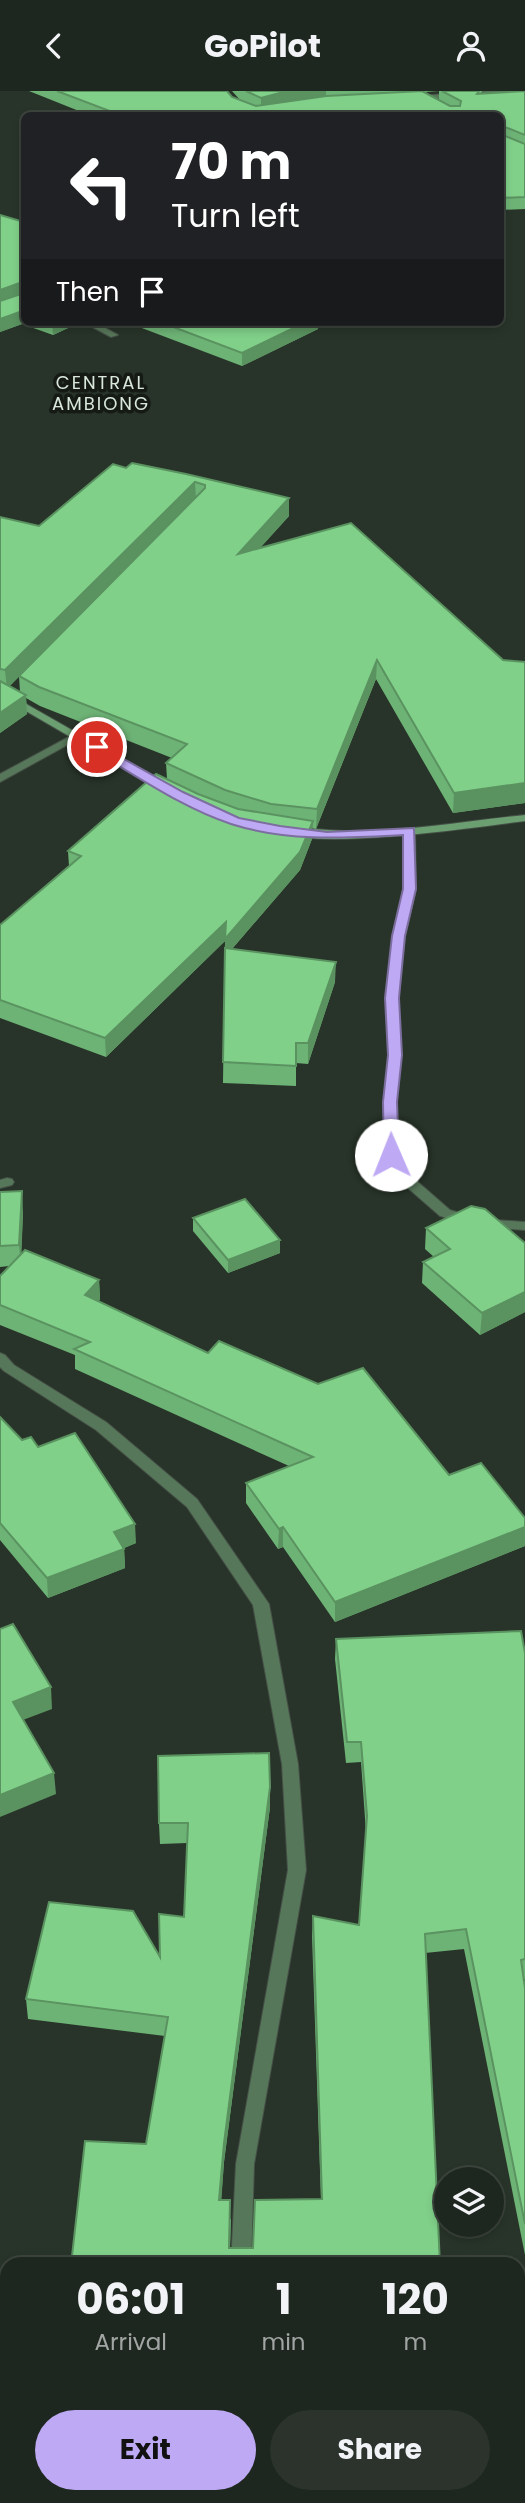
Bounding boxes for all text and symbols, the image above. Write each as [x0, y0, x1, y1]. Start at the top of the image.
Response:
text: GoPilot [204, 23, 321, 68]
icon: back [35, 27, 73, 65]
icon: person [452, 27, 490, 65]
text: 70 m [171, 128, 291, 196]
icon: left [56, 140, 147, 231]
text: Turn left [171, 193, 300, 238]
icon: arrive [133, 273, 171, 311]
text: Then [56, 274, 119, 310]
district label: CENTRAL AMBIONG [52, 370, 150, 416]
pin [67, 717, 127, 777]
icon: arrive [78, 728, 116, 766]
position arrow [354, 1118, 428, 1192]
map controls [434, 2167, 504, 2237]
button: layers [434, 2167, 504, 2237]
text: 06:01 [76, 2270, 185, 2329]
text: 1 [276, 2270, 291, 2329]
text: 120 [382, 2270, 449, 2329]
text: Arrival [95, 2326, 167, 2358]
text: min [262, 2326, 306, 2358]
text: m [403, 2326, 427, 2358]
button: Exit [35, 2410, 256, 2490]
button: Share [270, 2410, 490, 2490]

